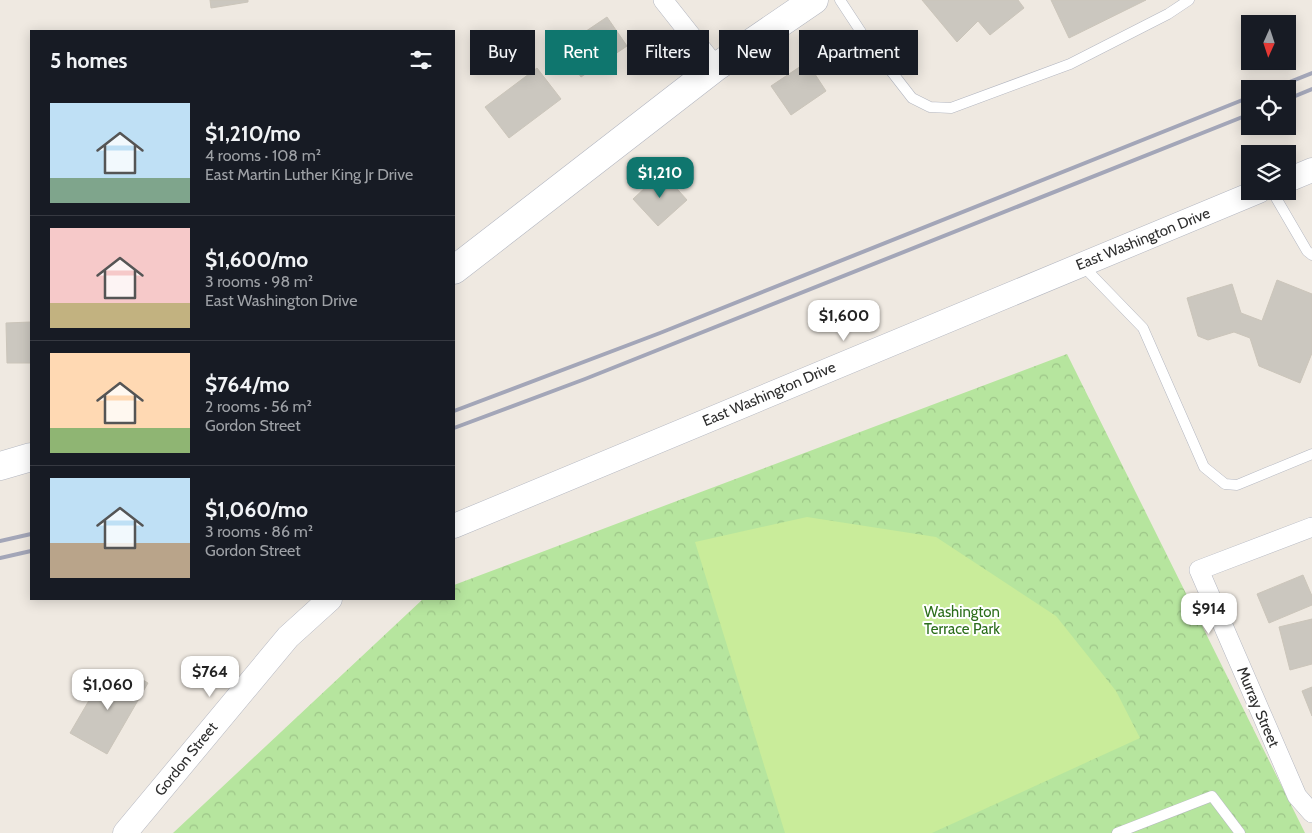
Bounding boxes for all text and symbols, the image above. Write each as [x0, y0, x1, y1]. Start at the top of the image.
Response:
north arrow [1241, 15, 1296, 70]
map controls [1241, 15, 1296, 200]
chip: Buy [470, 30, 535, 75]
chip: Rent [545, 30, 617, 75]
chip: Filters [627, 30, 709, 75]
chip: New [719, 30, 789, 75]
chip: Apartment [799, 30, 918, 75]
icon: filters [407, 46, 435, 74]
text: 5 homes [50, 48, 128, 73]
button: locate [1241, 80, 1296, 135]
text: $1,210/mo [205, 121, 300, 146]
icon: home [90, 123, 150, 183]
button: layers [1241, 145, 1296, 200]
text: 4 rooms · 108 m² [205, 146, 321, 165]
pin: $1,210 [619, 156, 701, 199]
text: $1,210 [638, 163, 682, 182]
text: East Martin Luther King Jr Drive [205, 165, 413, 184]
street label: East Washington Drive [1073, 204, 1213, 274]
text: $1,600/mo [205, 247, 308, 272]
icon: home [90, 248, 150, 308]
text: 3 rooms · 98 m² [205, 272, 313, 291]
text: East Washington Drive [205, 291, 358, 310]
pin: $1,600 [803, 300, 885, 342]
text: $1,600 [819, 306, 869, 325]
street label: East Washington Drive [700, 358, 839, 430]
text: $764/mo [205, 372, 289, 397]
icon: home [90, 373, 150, 433]
text: 2 rooms · 56 m² [205, 397, 312, 416]
text: Gordon Street [205, 416, 301, 435]
text: $1,060/mo [205, 497, 308, 522]
icon: home [90, 498, 150, 558]
text: 3 rooms · 86 m² [205, 522, 313, 541]
text: Gordon Street [205, 541, 301, 560]
pin: $914 [1179, 592, 1239, 635]
text: $914 [1192, 599, 1226, 618]
park label: Washington Terrace Park [924, 603, 1000, 638]
pin: $764 [180, 656, 240, 698]
text: $764 [192, 662, 228, 681]
street label: Murray Street [1233, 664, 1283, 750]
pin: $1,060 [67, 668, 149, 711]
text: $1,060 [83, 675, 133, 694]
street label: Gordon Street [151, 718, 221, 800]

